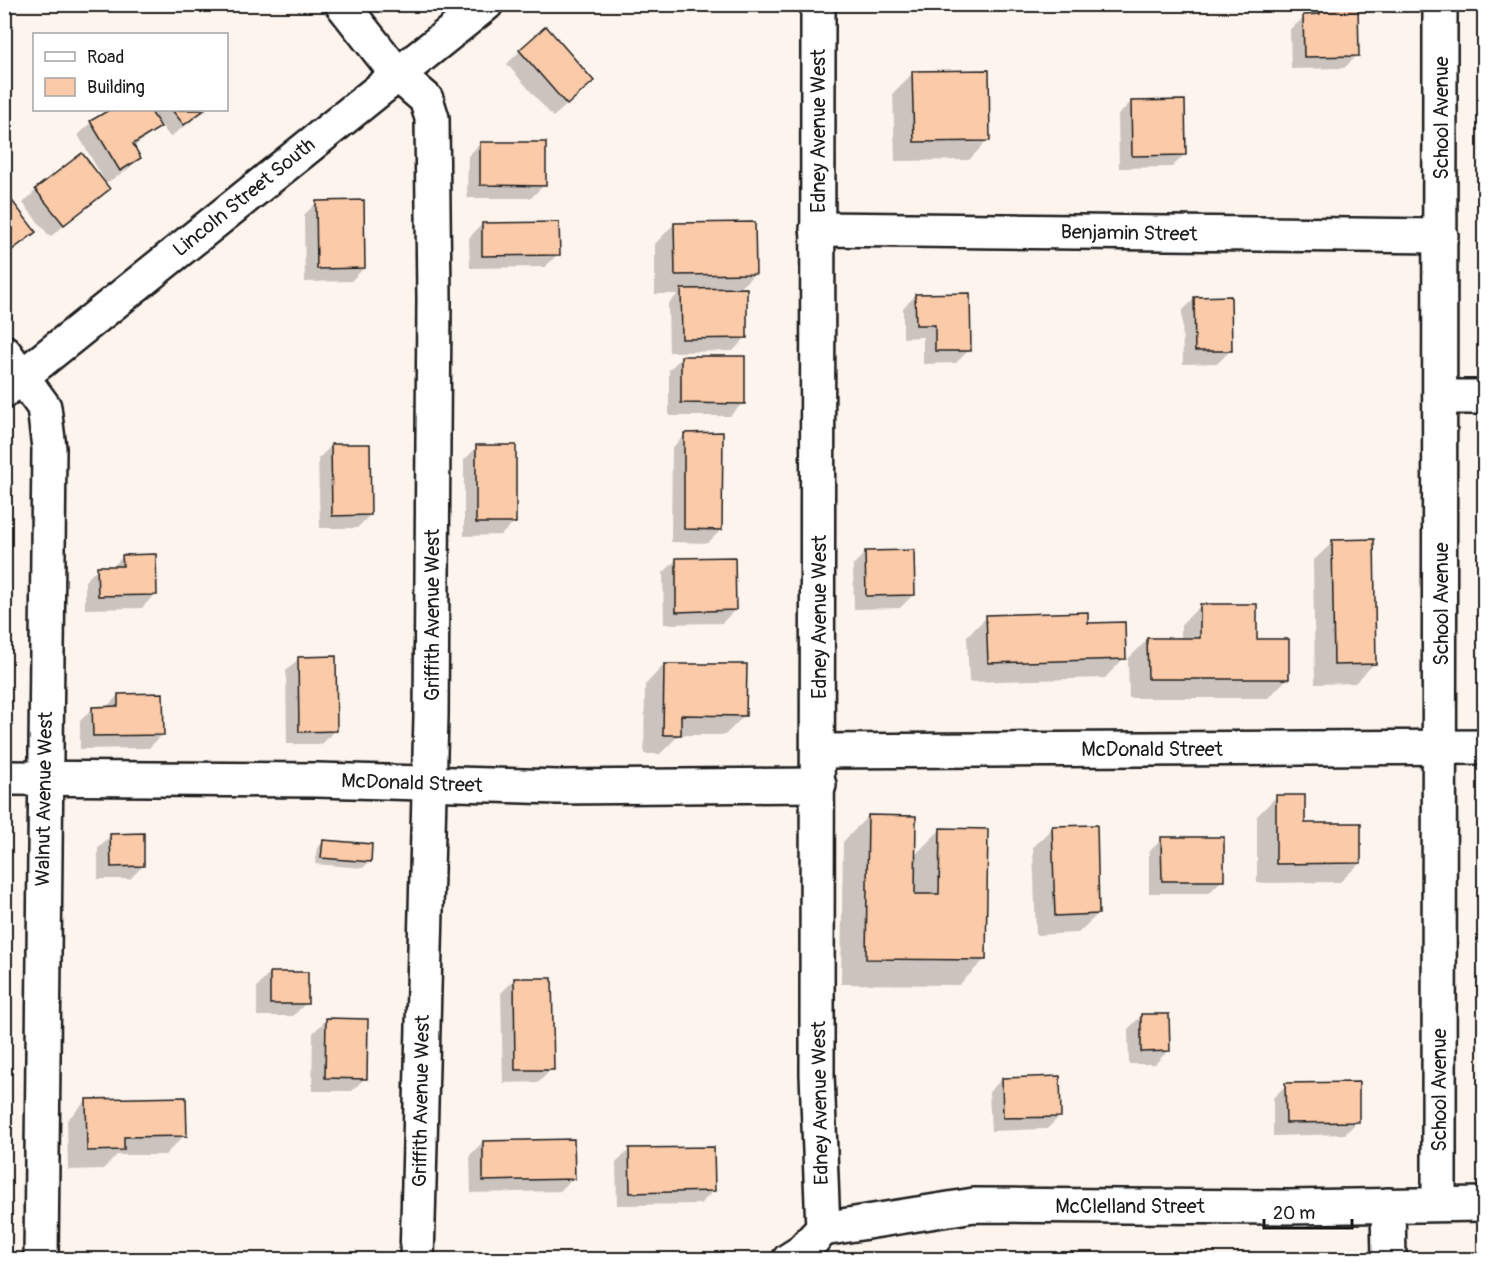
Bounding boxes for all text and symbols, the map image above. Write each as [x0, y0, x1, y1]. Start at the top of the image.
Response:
legend [33, 33, 228, 111]
text: Road [87, 46, 124, 69]
street label: Edney Avenue West [806, 48, 831, 213]
street label: School Avenue [1429, 56, 1454, 180]
text: Building [87, 76, 145, 99]
street label: Lincoln Street South [168, 132, 320, 262]
street label: Benjamin Street [1060, 219, 1199, 247]
street label: Griffith Avenue West [420, 528, 445, 701]
street label: Edney Avenue West [807, 534, 832, 699]
street label: School Avenue [1429, 542, 1454, 666]
street label: Walnut Avenue West [30, 711, 58, 887]
street label: McDonald Street [1081, 737, 1224, 762]
street label: McDonald Street [341, 768, 484, 798]
street label: Griffith Avenue West [407, 1014, 435, 1187]
street label: Edney Avenue West [806, 1020, 834, 1185]
street label: School Avenue [1427, 1028, 1452, 1152]
scale bar [1264, 1192, 1352, 1230]
street label: McClelland Street [1055, 1194, 1206, 1219]
text: 20 m [1273, 1202, 1315, 1225]

